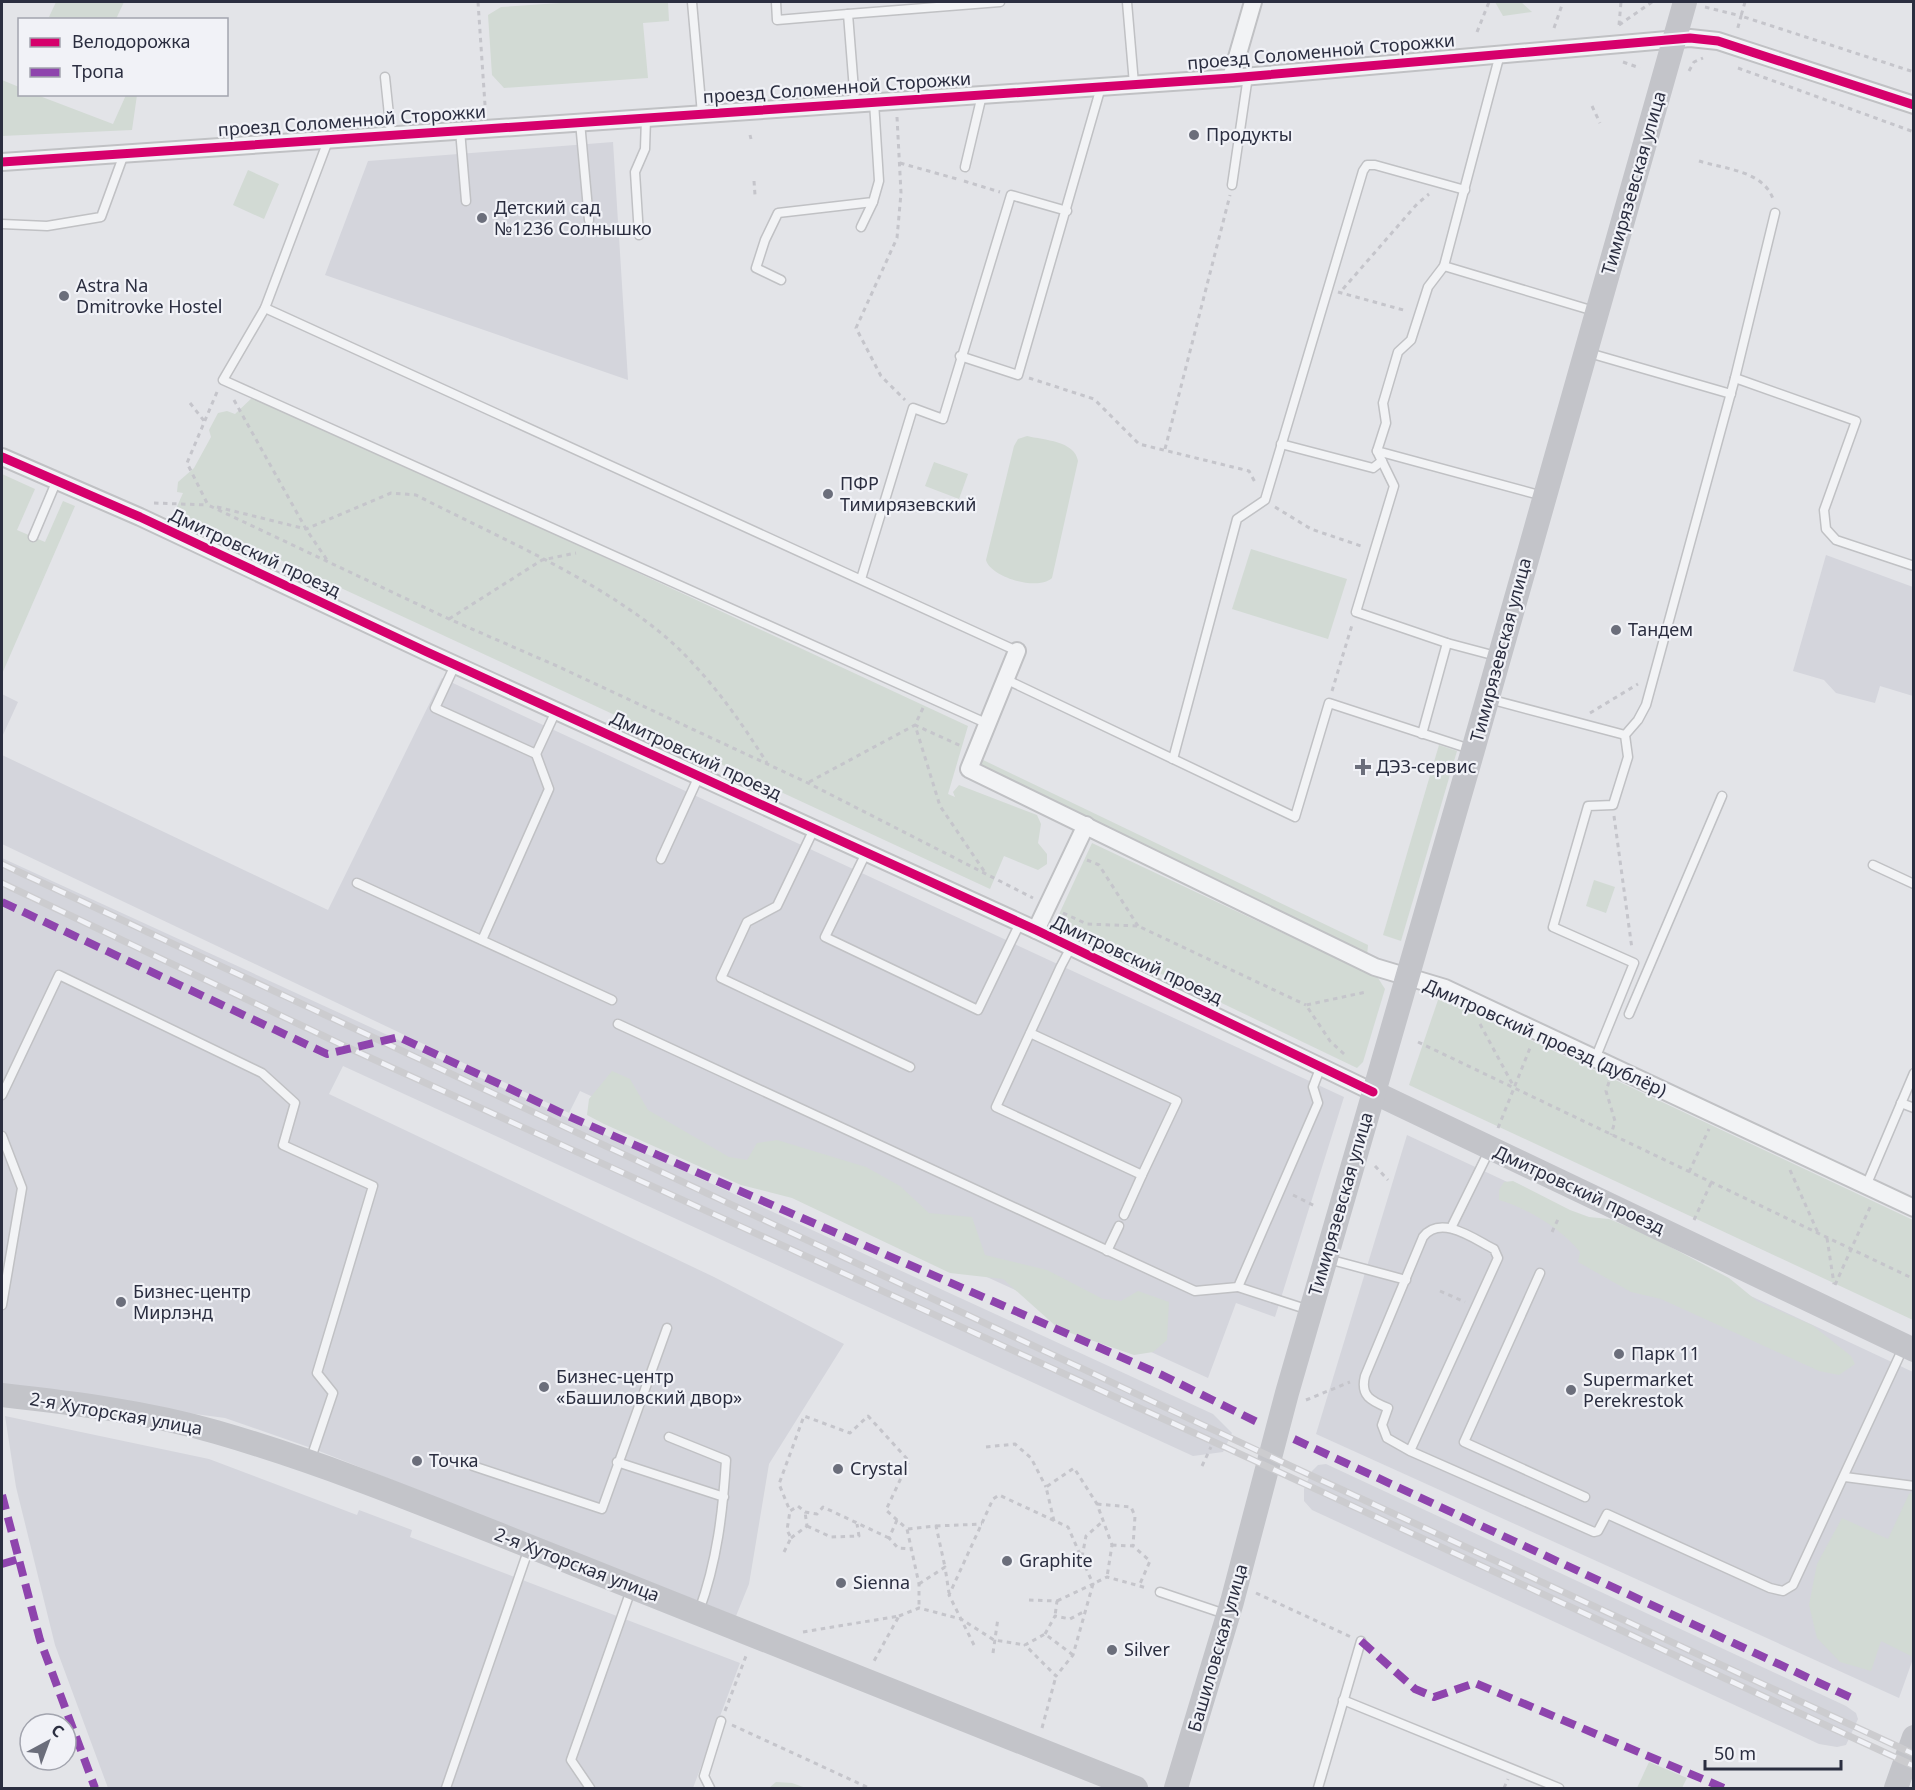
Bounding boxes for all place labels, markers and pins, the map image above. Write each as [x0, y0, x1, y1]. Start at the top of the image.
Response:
place label: Продукты [1206, 122, 1292, 146]
marker: Продукты [1187, 128, 1201, 142]
place label: Детский сад №1236 Солнышко [494, 195, 652, 240]
marker: Детский сад №1236 Солнышко [475, 211, 489, 225]
place label: Astra Na Dmitrovke Hostel [76, 273, 222, 318]
marker: Astra Na Dmitrovke Hostel [57, 289, 71, 303]
place label: ПФР Тимирязевский [840, 471, 976, 516]
marker: ПФР Тимирязевский [821, 487, 835, 501]
place label: Тандем [1628, 617, 1693, 641]
marker: Тандем [1609, 623, 1623, 637]
place label: ДЭЗ-сервис [1376, 754, 1477, 778]
marker: ДЭЗ-сервис [1354, 758, 1372, 776]
place label: Бизнес-центр Мирлэнд [133, 1279, 251, 1324]
marker: Бизнес-центр Мирлэнд [114, 1295, 128, 1309]
place label: Парк 11 [1631, 1341, 1700, 1365]
marker: Парк 11 [1612, 1347, 1626, 1361]
place label: Бизнес-центр «Башиловский двор» [556, 1364, 742, 1409]
place label: Supermarket Perekrestok [1583, 1367, 1694, 1412]
marker: Бизнес-центр «Башиловский двор» [537, 1380, 551, 1394]
marker: Supermarket Perekrestok [1564, 1383, 1578, 1397]
place label: Точка [429, 1448, 479, 1472]
marker: Точка [410, 1454, 424, 1468]
place label: Crystal [850, 1456, 908, 1480]
marker: Crystal [831, 1462, 845, 1476]
place label: Graphite [1019, 1548, 1093, 1572]
marker: Graphite [1000, 1554, 1014, 1568]
place label: Sienna [853, 1570, 910, 1594]
marker: Sienna [834, 1576, 848, 1590]
place label: Silver [1124, 1637, 1170, 1661]
marker: Silver [1105, 1643, 1119, 1657]

